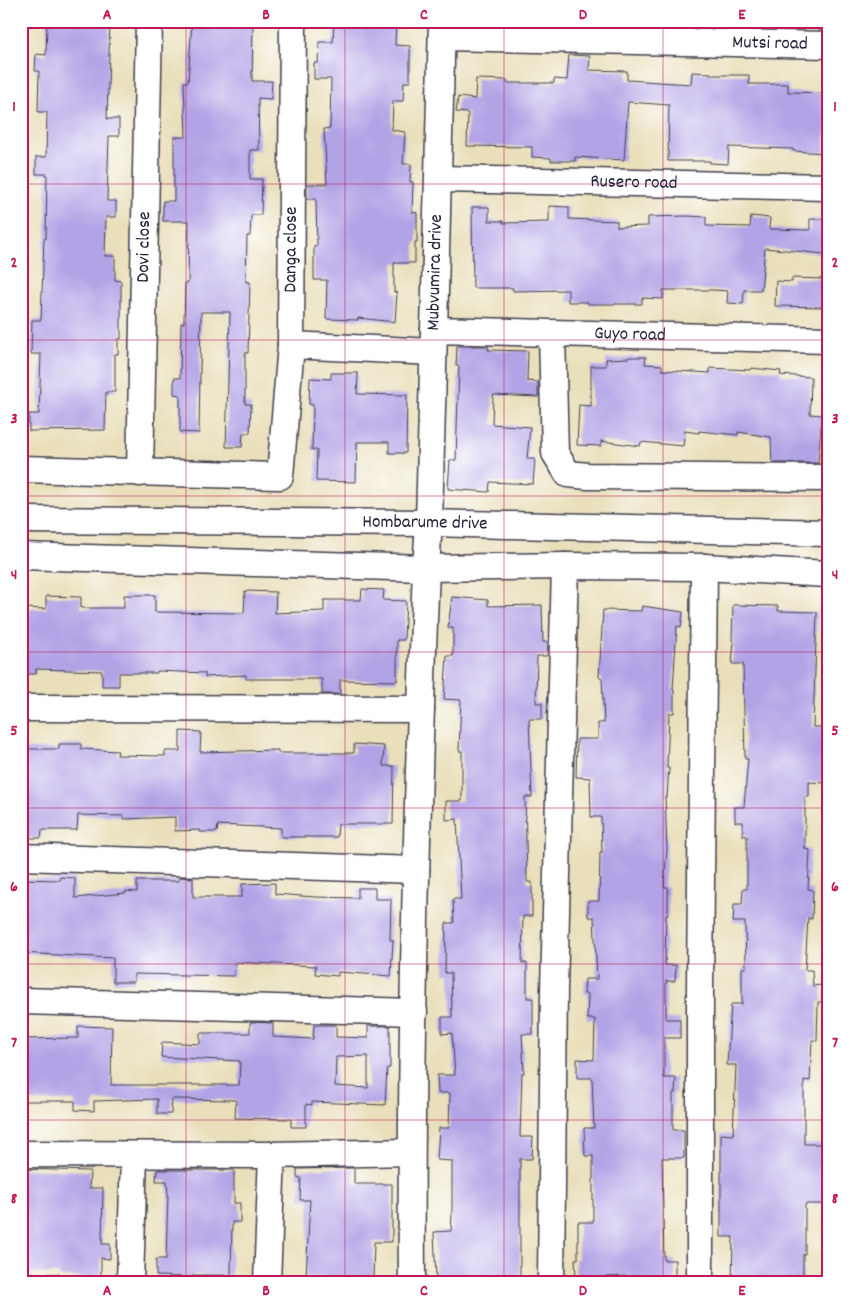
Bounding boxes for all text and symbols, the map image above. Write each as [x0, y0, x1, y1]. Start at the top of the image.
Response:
text: A [103, 4, 112, 27]
text: B [262, 4, 270, 27]
text: C [420, 4, 428, 27]
text: D [579, 4, 588, 27]
text: E [738, 4, 746, 27]
street label: Mutsi road [732, 30, 808, 58]
text: 1 [12, 96, 16, 119]
text: 1 [833, 96, 837, 119]
street label: Rusero road [590, 169, 678, 197]
street label: Danga close [278, 206, 305, 293]
street label: Dovi close [130, 211, 159, 283]
street label: Mubvumira drive [420, 214, 450, 331]
text: 2 [11, 252, 18, 275]
text: 2 [832, 252, 839, 275]
street label: Guyo road [594, 321, 666, 349]
text: 3 [10, 408, 18, 431]
text: 3 [831, 408, 839, 431]
street label: Hombarume drive [362, 509, 488, 538]
text: 4 [11, 564, 17, 587]
text: 4 [832, 564, 838, 587]
text: 5 [10, 720, 18, 743]
text: 5 [831, 720, 839, 743]
text: 6 [10, 876, 18, 899]
text: 6 [831, 876, 839, 899]
text: 7 [11, 1032, 17, 1055]
text: 7 [832, 1032, 838, 1055]
text: 8 [11, 1188, 18, 1211]
text: 8 [832, 1188, 839, 1211]
text: A [103, 1280, 112, 1303]
text: B [262, 1280, 270, 1303]
text: C [420, 1280, 428, 1303]
text: D [579, 1280, 588, 1303]
text: E [738, 1280, 746, 1303]

